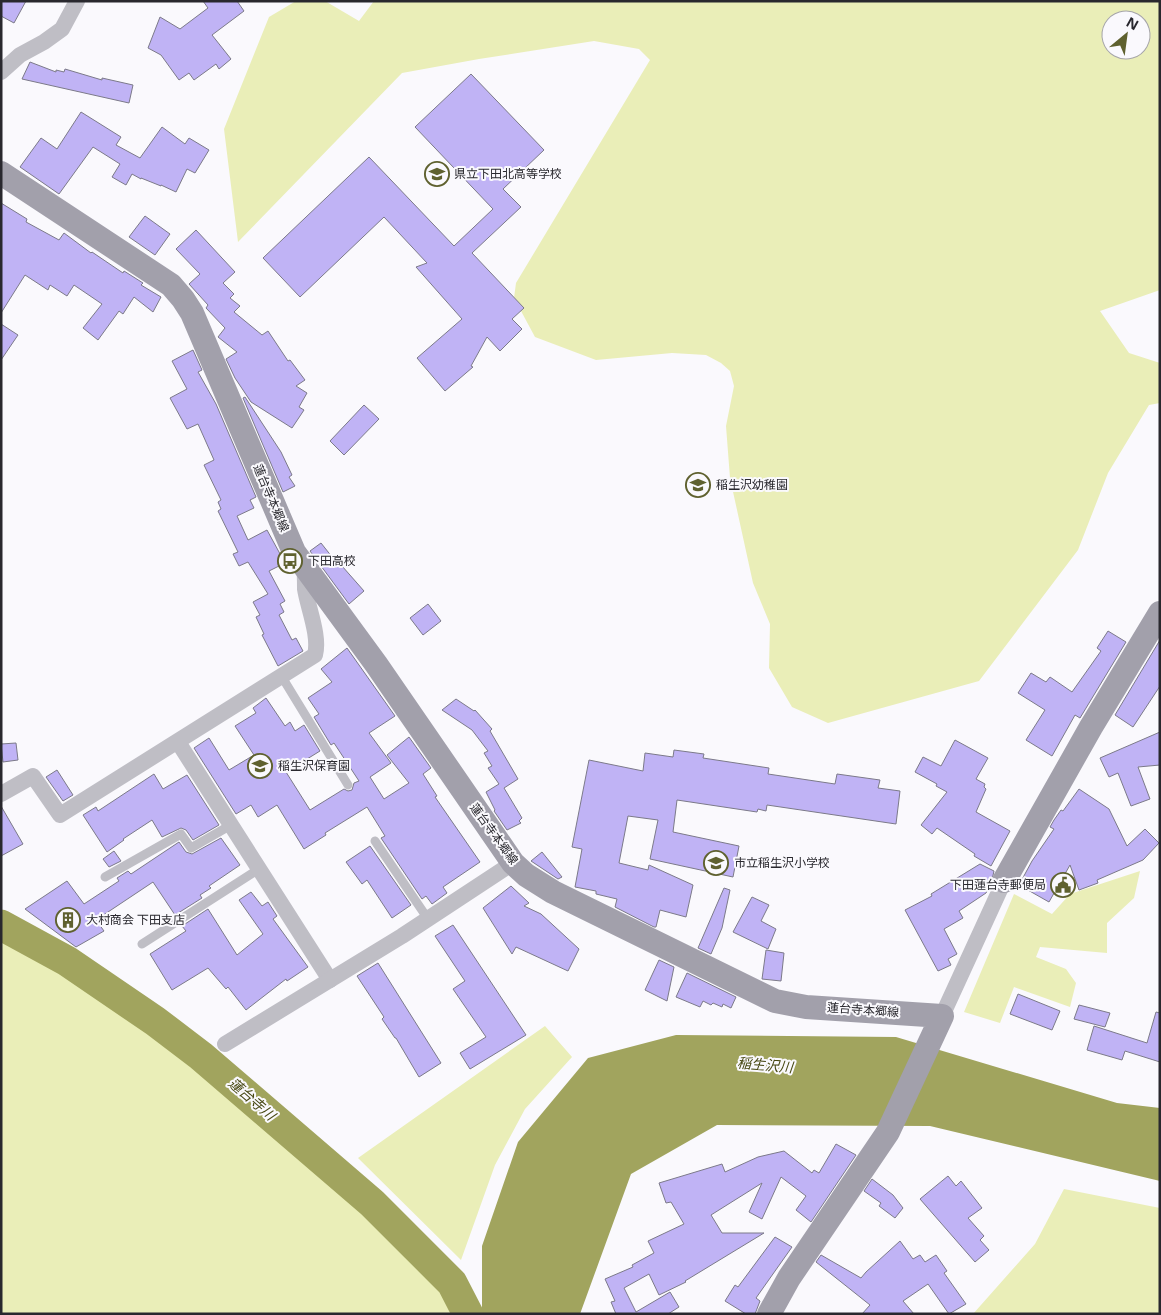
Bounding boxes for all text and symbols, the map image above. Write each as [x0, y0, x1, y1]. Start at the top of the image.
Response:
north arrow [1101, 10, 1151, 60]
text: N [1123, 12, 1142, 34]
school or university icon: 県立下田北高等学校 [424, 161, 450, 187]
place label: 県立下田北高等学校 [454, 165, 562, 182]
street label: 蓮台寺本郷線 [250, 461, 293, 534]
school or university icon: 稲生沢幼稚園 [685, 472, 711, 498]
place label: 稲生沢幼稚園 [716, 476, 788, 493]
bus stop icon: 下田高校 [277, 548, 303, 574]
place label: 下田高校 [308, 552, 356, 569]
school or university icon: 稲生沢保育園 [247, 753, 273, 779]
place label: 稲生沢保育園 [278, 757, 350, 774]
street label: 蓮台寺本郷線 [466, 800, 522, 868]
school or university icon: 市立稲生沢小学校 [703, 850, 729, 876]
place label: 市立稲生沢小学校 [734, 854, 830, 871]
public building icon: 下田蓮台寺郵便局 [1050, 872, 1076, 898]
place label: 下田蓮台寺郵便局 [950, 876, 1046, 893]
building icon: 大村商会 下田支店 [55, 907, 81, 933]
place label: 大村商会 下田支店 [86, 911, 185, 928]
street label: 蓮台寺本郷線 [827, 999, 900, 1020]
water label: 稲生沢川 [736, 1053, 796, 1077]
water label: 蓮台寺川 [225, 1073, 281, 1125]

